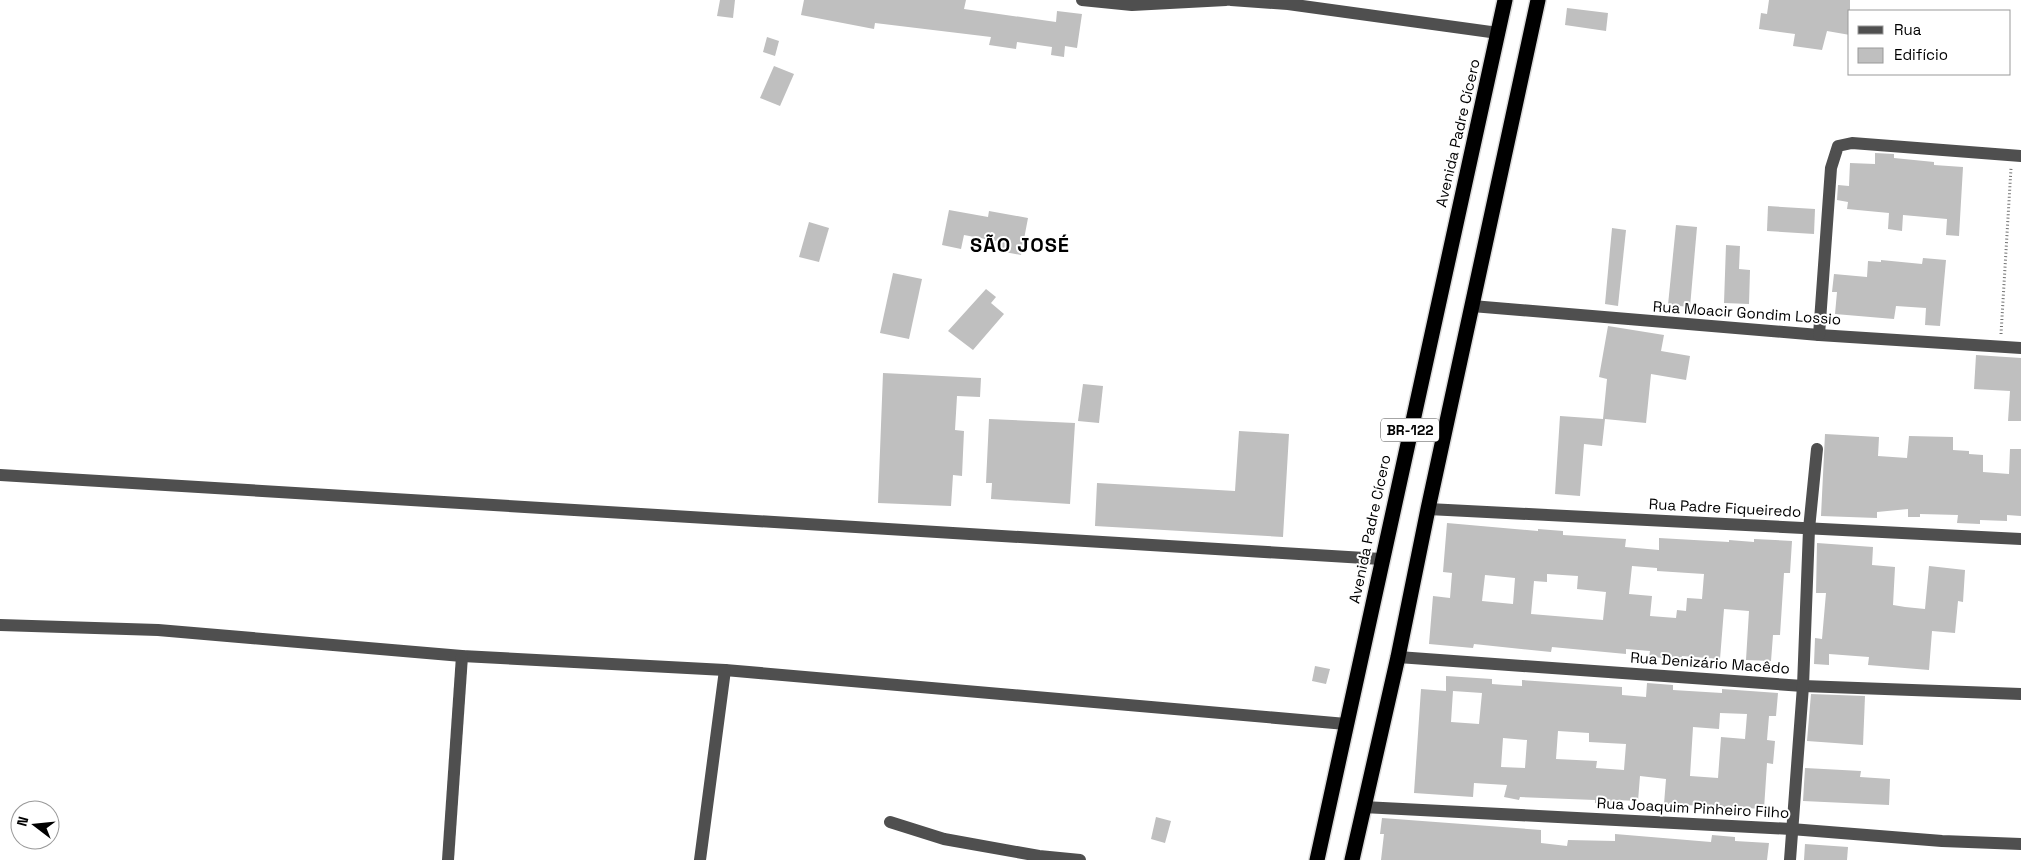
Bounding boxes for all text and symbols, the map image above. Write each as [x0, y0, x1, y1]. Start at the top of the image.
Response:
legend [1848, 10, 2011, 75]
text: Rua [1894, 20, 1922, 39]
text: Edifício [1894, 45, 1948, 64]
street label: Avenida Padre Cícero [1431, 57, 1484, 209]
district label: SÃO JOSÉ [970, 232, 1070, 258]
street label: Rua Moacir Gondim Lossio [1652, 296, 1842, 329]
road number: BR-122 [1381, 418, 1439, 442]
street label: Avenida Padre Cícero [1344, 453, 1395, 605]
street label: Rua Padre Fiqueiredo [1648, 494, 1802, 521]
street label: Rua Denizário Macêdo [1630, 647, 1790, 678]
street label: Rua Joaquim Pinheiro Filho [1596, 793, 1790, 822]
north arrow [10, 800, 60, 850]
text: N [13, 814, 32, 828]

